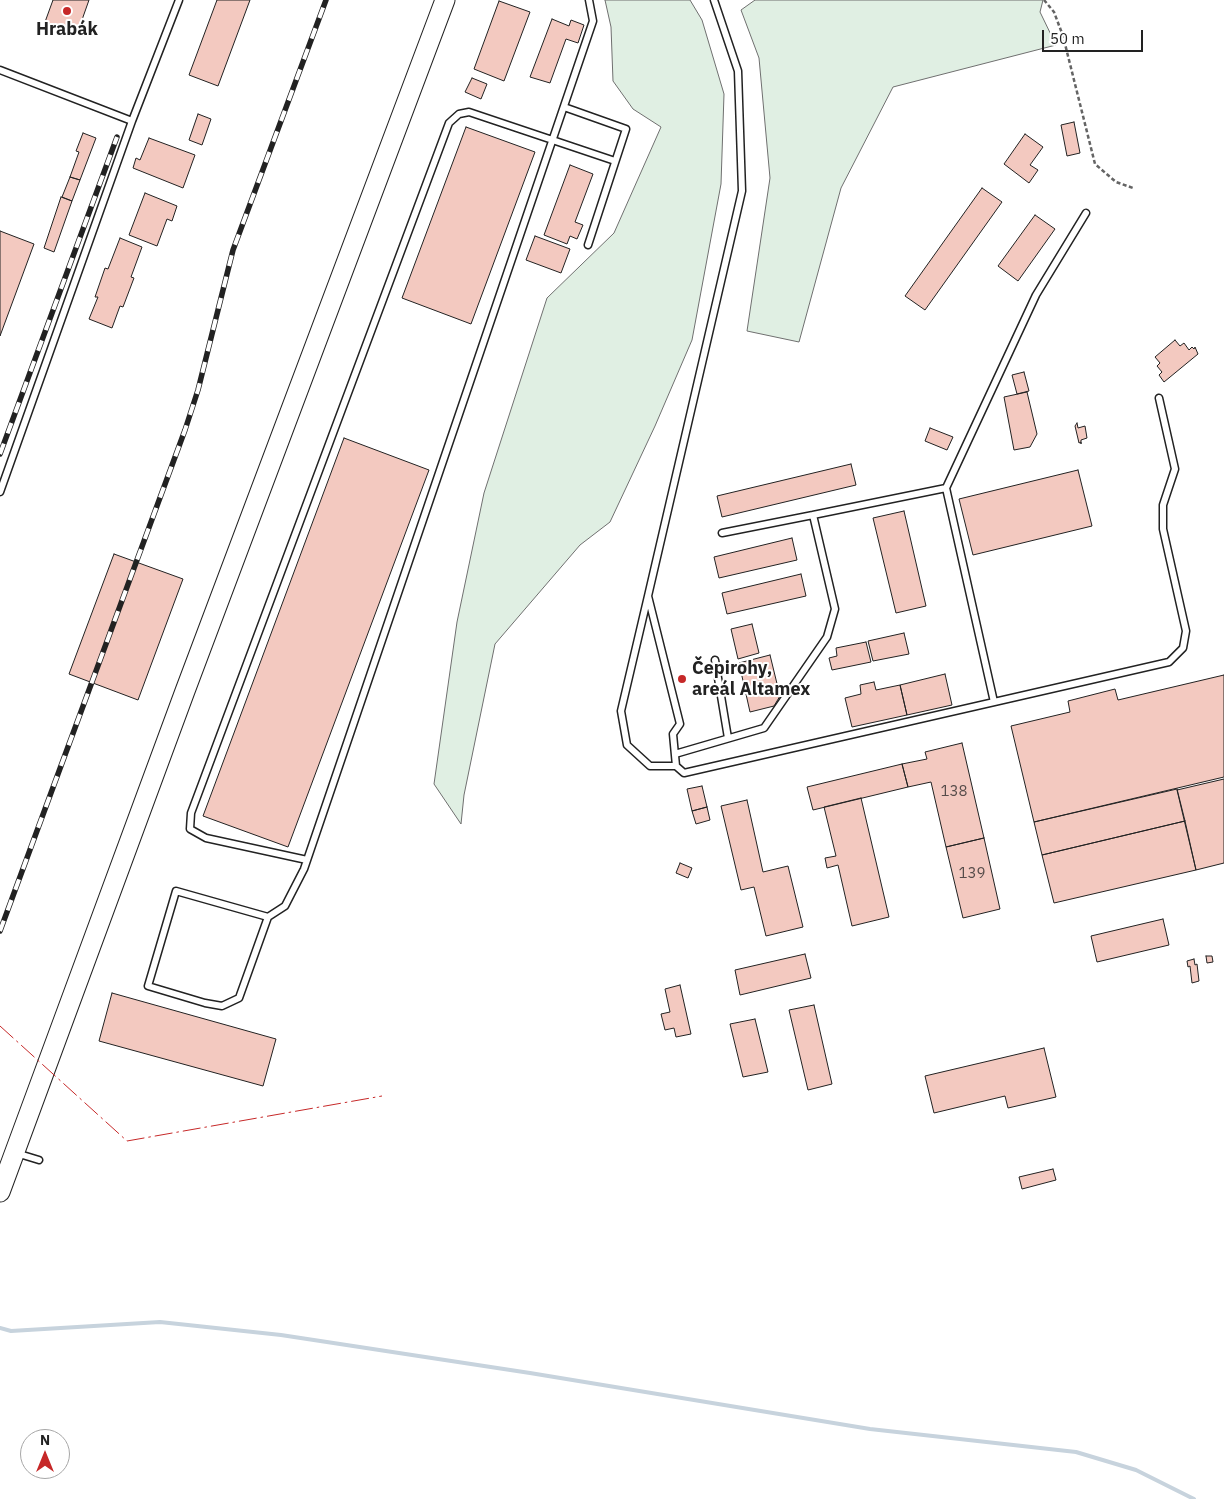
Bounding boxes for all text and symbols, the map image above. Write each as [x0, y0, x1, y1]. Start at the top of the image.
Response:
marker: Hrabák [61, 5, 73, 17]
place label: Hrabák [36, 19, 98, 41]
scale bar [1044, 20, 1145, 52]
text: 50 m [1050, 29, 1085, 48]
place label: Čepirohy, areál Altamex [692, 658, 810, 701]
marker: Čepirohy, areál Altamex [676, 673, 688, 685]
house number: 138 [941, 783, 967, 801]
house number: 139 [959, 865, 985, 883]
north arrow [20, 1429, 70, 1479]
text: N [40, 1431, 50, 1449]

